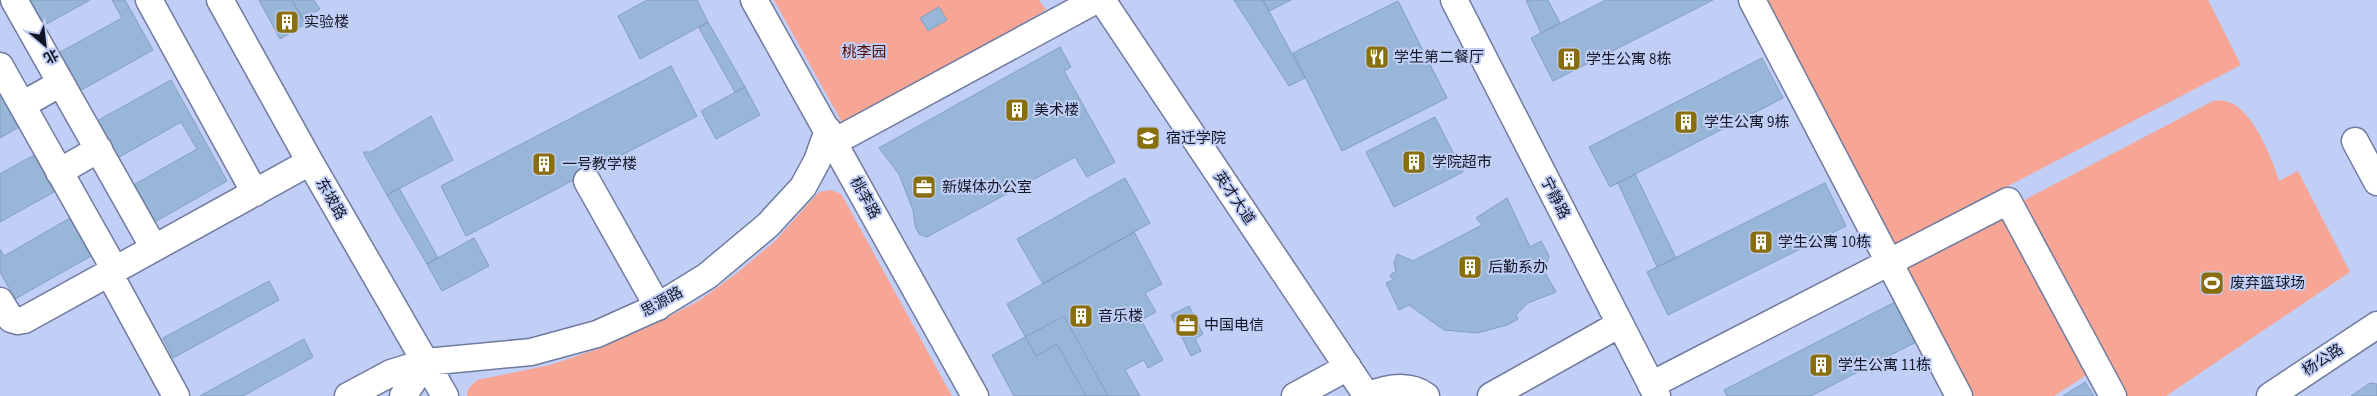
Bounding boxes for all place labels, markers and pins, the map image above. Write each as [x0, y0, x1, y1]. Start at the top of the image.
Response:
building icon: 实验楼 [274, 9, 300, 35]
place label: 实验楼 [304, 12, 349, 33]
restaurant icon: 学生第二餐厅 [1364, 44, 1390, 70]
building icon: 学生公寓 8栋 [1556, 46, 1582, 72]
place label: 学生第二餐厅 [1394, 47, 1484, 68]
place label: 学生公寓 8栋 [1586, 49, 1671, 70]
building icon: 美术楼 [1004, 97, 1030, 123]
place label: 美术楼 [1034, 100, 1079, 121]
building icon: 学生公寓 9栋 [1673, 109, 1699, 135]
place label: 学生公寓 9栋 [1704, 112, 1789, 133]
school or university icon: 宿迁学院 [1135, 125, 1161, 151]
place label: 宿迁学院 [1166, 128, 1226, 149]
building icon: 学院超市 [1401, 149, 1427, 175]
building icon: 一号教学楼 [531, 151, 557, 177]
place label: 学院超市 [1432, 152, 1492, 173]
place label: 一号教学楼 [562, 154, 637, 175]
office icon: 新媒体办公室 [911, 174, 937, 200]
place label: 新媒体办公室 [942, 177, 1032, 198]
building icon: 学生公寓 10栋 [1748, 229, 1774, 255]
place label: 学生公寓 10栋 [1778, 232, 1871, 253]
building icon: 后勤系办 [1457, 254, 1483, 280]
place label: 后勤系办 [1488, 257, 1548, 278]
sports icon: 废弃篮球场 [2199, 270, 2225, 296]
place label: 废弃篮球场 [2230, 273, 2305, 294]
building icon: 音乐楼 [1068, 303, 1094, 329]
place label: 音乐楼 [1098, 306, 1143, 327]
office icon: 中国电信 [1174, 312, 1200, 338]
place label: 中国电信 [1204, 315, 1264, 336]
building icon: 学生公寓 11栋 [1808, 352, 1834, 378]
place label: 学生公寓 11栋 [1838, 355, 1931, 376]

